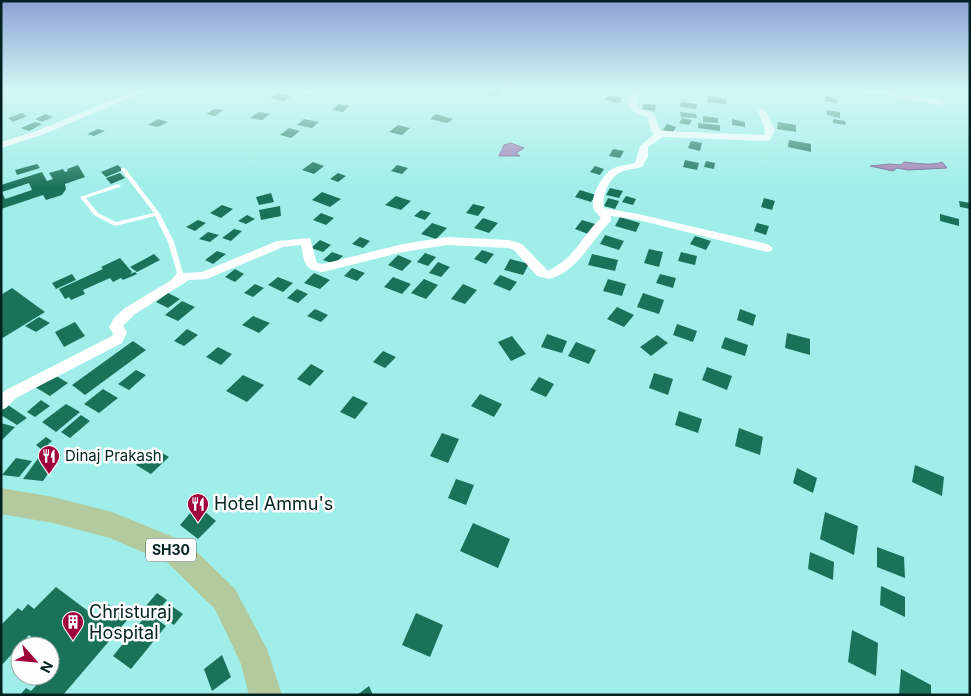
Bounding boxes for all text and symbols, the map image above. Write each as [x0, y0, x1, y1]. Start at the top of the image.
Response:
restaurant icon: Dinaj Prakash [37, 444, 61, 475]
place label: Dinaj Prakash [65, 446, 162, 465]
restaurant icon: Hotel Ammu's [186, 492, 210, 523]
place label: Hotel Ammu's [214, 493, 333, 514]
road number: SH30 [146, 538, 196, 562]
place label: Christuraj Hospital [89, 601, 172, 643]
building icon: Christuraj Hospital [61, 610, 85, 641]
north arrow [10, 636, 60, 686]
text: N [37, 659, 57, 676]

